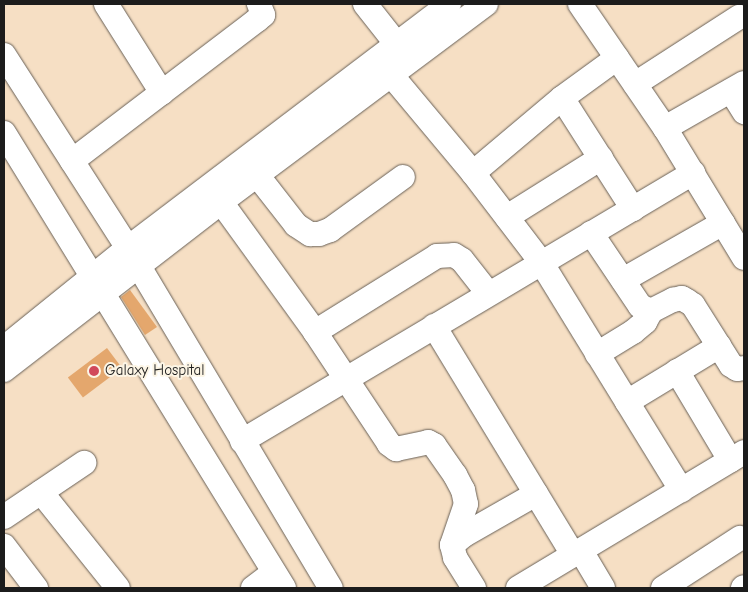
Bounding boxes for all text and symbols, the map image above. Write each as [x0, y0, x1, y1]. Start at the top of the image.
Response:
place label: Galaxy Hospital [105, 362, 204, 380]
marker: Galaxy Hospital [87, 364, 101, 378]

